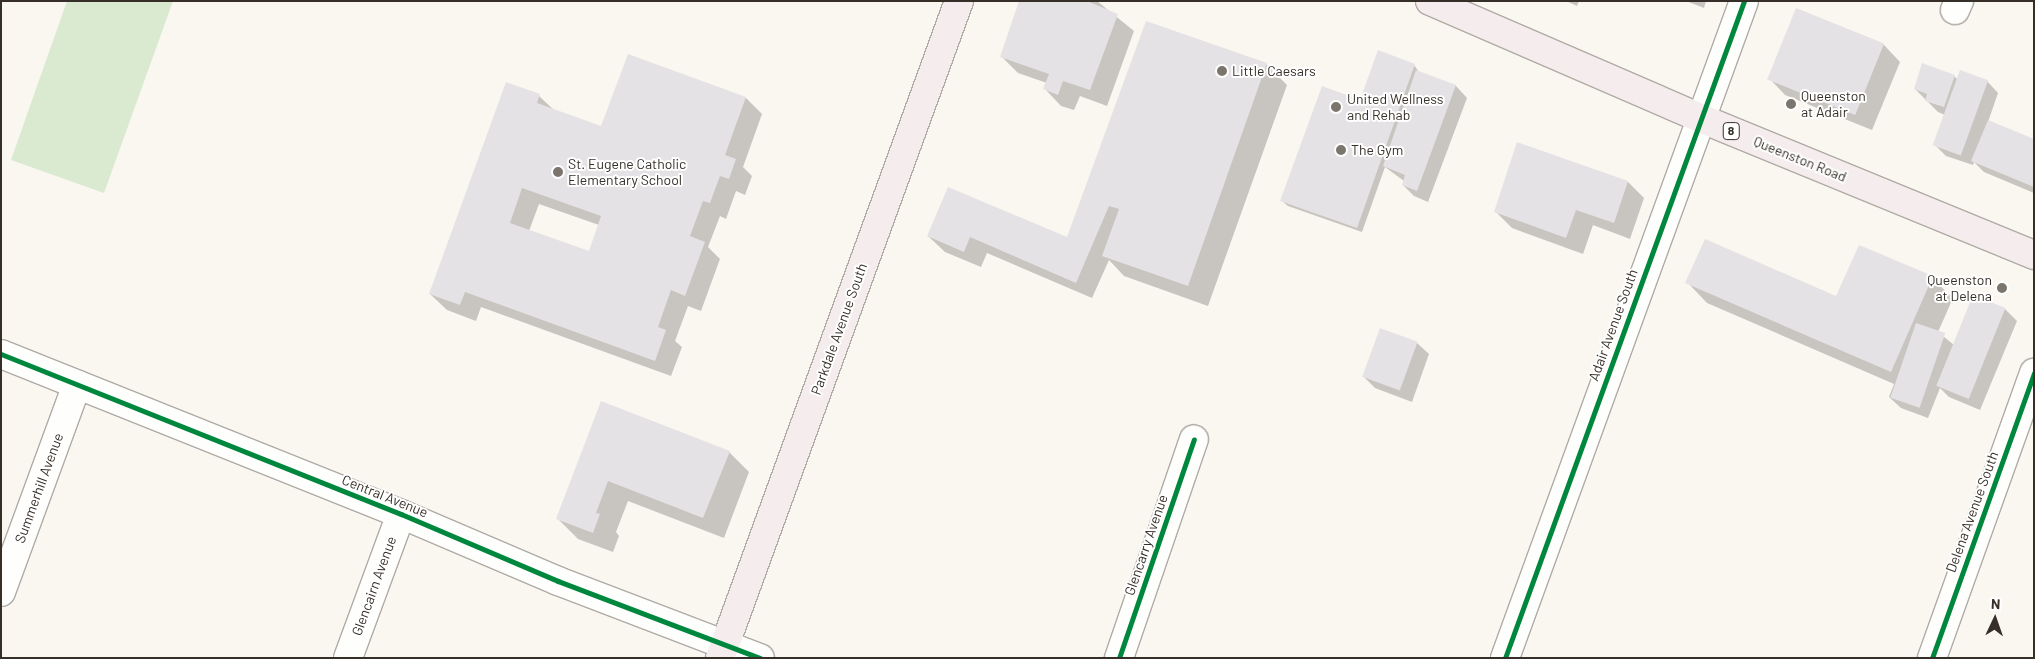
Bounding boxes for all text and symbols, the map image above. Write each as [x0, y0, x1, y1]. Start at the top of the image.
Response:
place label: Little Caesars [1232, 63, 1316, 79]
marker: Little Caesars [1216, 65, 1228, 77]
place label: Queenston at Adair [1801, 88, 1866, 120]
place label: United Wellness and Rehab [1347, 91, 1444, 124]
marker: Queenston at Adair [1785, 98, 1797, 110]
marker: United Wellness and Rehab [1329, 100, 1343, 114]
road number: 8 [1722, 122, 1740, 140]
street label: Queenston Road [1751, 133, 1849, 185]
place label: The Gym [1351, 142, 1403, 158]
marker: The Gym [1335, 144, 1347, 156]
place label: St. Eugene Catholic Elementary School [568, 156, 686, 188]
marker: St. Eugene Catholic Elementary School [552, 166, 564, 178]
street label: Parkdale Avenue South [807, 261, 871, 397]
street label: Adair Avenue South [1585, 267, 1641, 383]
place label: Queenston at Delena [1927, 272, 1992, 304]
marker: Queenston at Delena [1996, 282, 2008, 294]
street label: Summerhill Avenue [11, 431, 67, 545]
street label: Delena Avenue South [1942, 449, 2002, 575]
street label: Central Avenue [340, 471, 430, 521]
street label: Glencarry Avenue [1121, 492, 1171, 598]
street label: Glencairn Avenue [348, 534, 400, 638]
north arrow [1970, 594, 2020, 644]
text: N [1991, 595, 2001, 612]

